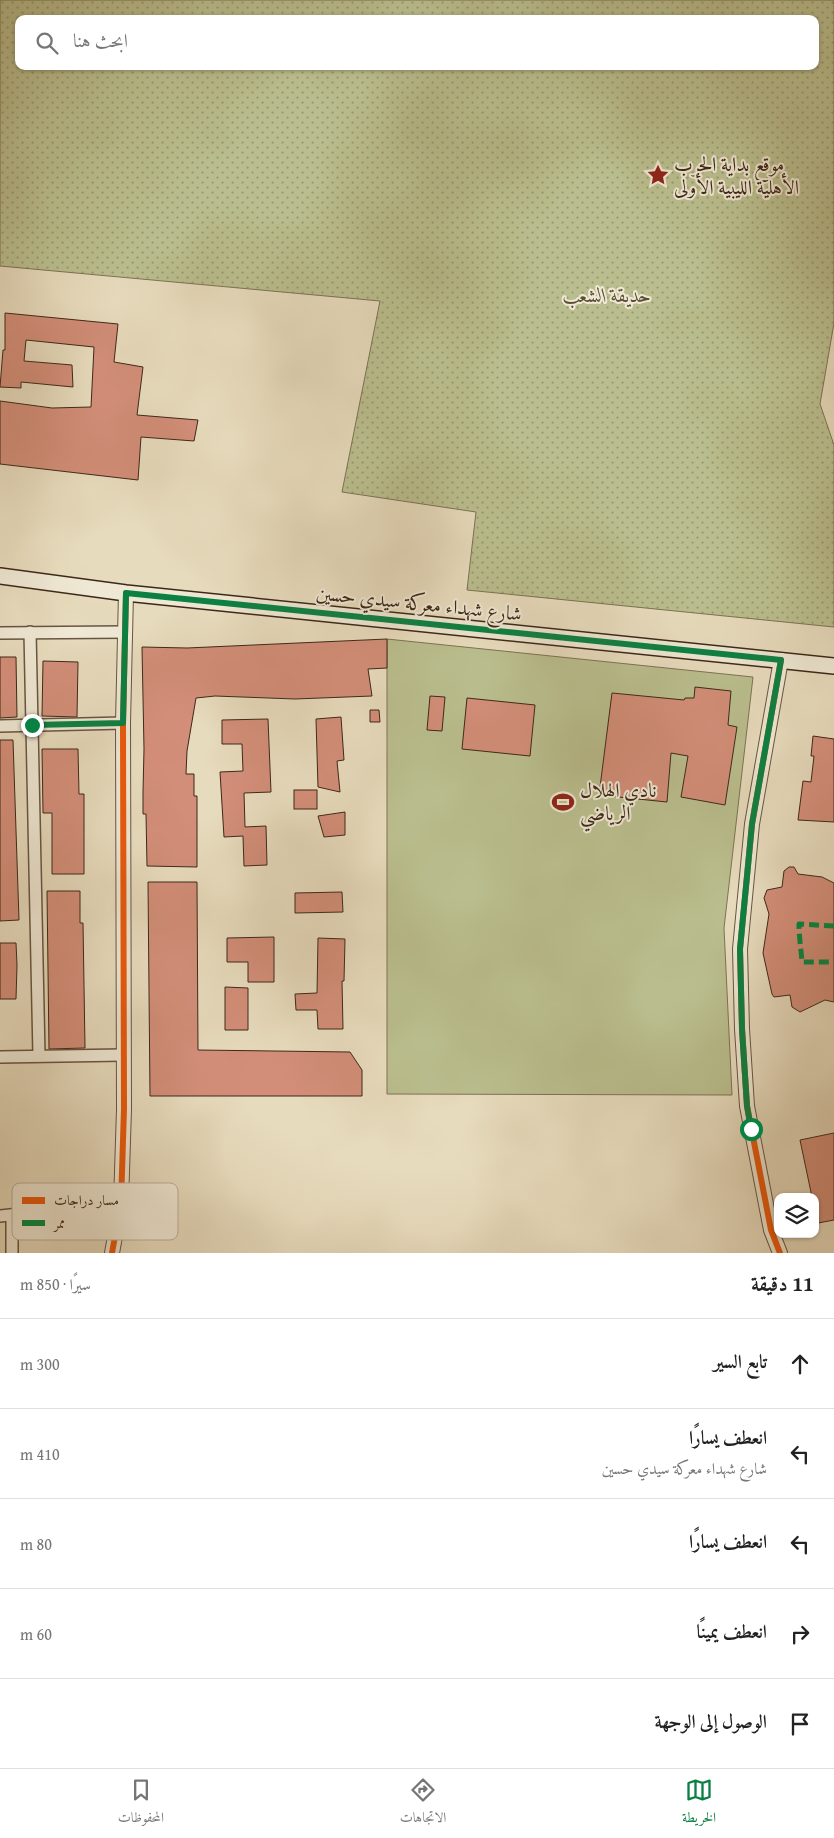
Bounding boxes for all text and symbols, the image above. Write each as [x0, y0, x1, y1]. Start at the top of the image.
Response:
search box [15, 15, 819, 70]
text: ابحث هنا [73, 26, 128, 54]
icon: search [33, 29, 61, 57]
place label: موقع بداية الحرب الأهلية الليبية الأولى [674, 149, 799, 201]
place icon: موقع بداية الحرب الأهلية الليبية الأولى [645, 162, 671, 188]
park label: حديقة الشعب [563, 280, 651, 309]
street label: شارع شهداء معركة سيدي حسين [314, 577, 523, 632]
route end [21, 714, 44, 737]
place label: نادي الهلال الرياضي [580, 775, 657, 832]
sports icon: نادي الهلال الرياضي [550, 789, 576, 815]
route start [740, 1118, 763, 1141]
legend [12, 1183, 178, 1240]
text: مسار دراجات [54, 1190, 119, 1210]
map controls [774, 1193, 819, 1238]
button: layers [774, 1193, 819, 1238]
text: ممر [52, 1213, 65, 1233]
text: 11 دقيقة [751, 1268, 814, 1299]
text: سيرًا · 850 m [20, 1272, 91, 1296]
text: تابع السير [713, 1347, 767, 1375]
icon: ahead [786, 1350, 814, 1378]
text: 300 m [20, 1352, 60, 1376]
text: انعطف يسارًا [689, 1423, 767, 1451]
icon: left [786, 1440, 814, 1468]
text: 410 m [20, 1442, 60, 1466]
text: شارع شهداء معركة سيدي حسين [602, 1456, 767, 1480]
text: انعطف يسارًا [689, 1527, 767, 1555]
icon: left [786, 1530, 814, 1558]
text: 80 m [20, 1532, 52, 1556]
text: انعطف يمينًا [697, 1617, 767, 1645]
icon: right [786, 1620, 814, 1648]
text: 60 m [20, 1622, 52, 1646]
text: الوصول إلى الوجهة [655, 1707, 767, 1735]
icon: arrive [786, 1710, 814, 1738]
tab: المحفوظات [118, 1776, 164, 1831]
tab: الاتجاهات [400, 1776, 446, 1831]
tab: الخريطة [682, 1776, 716, 1831]

